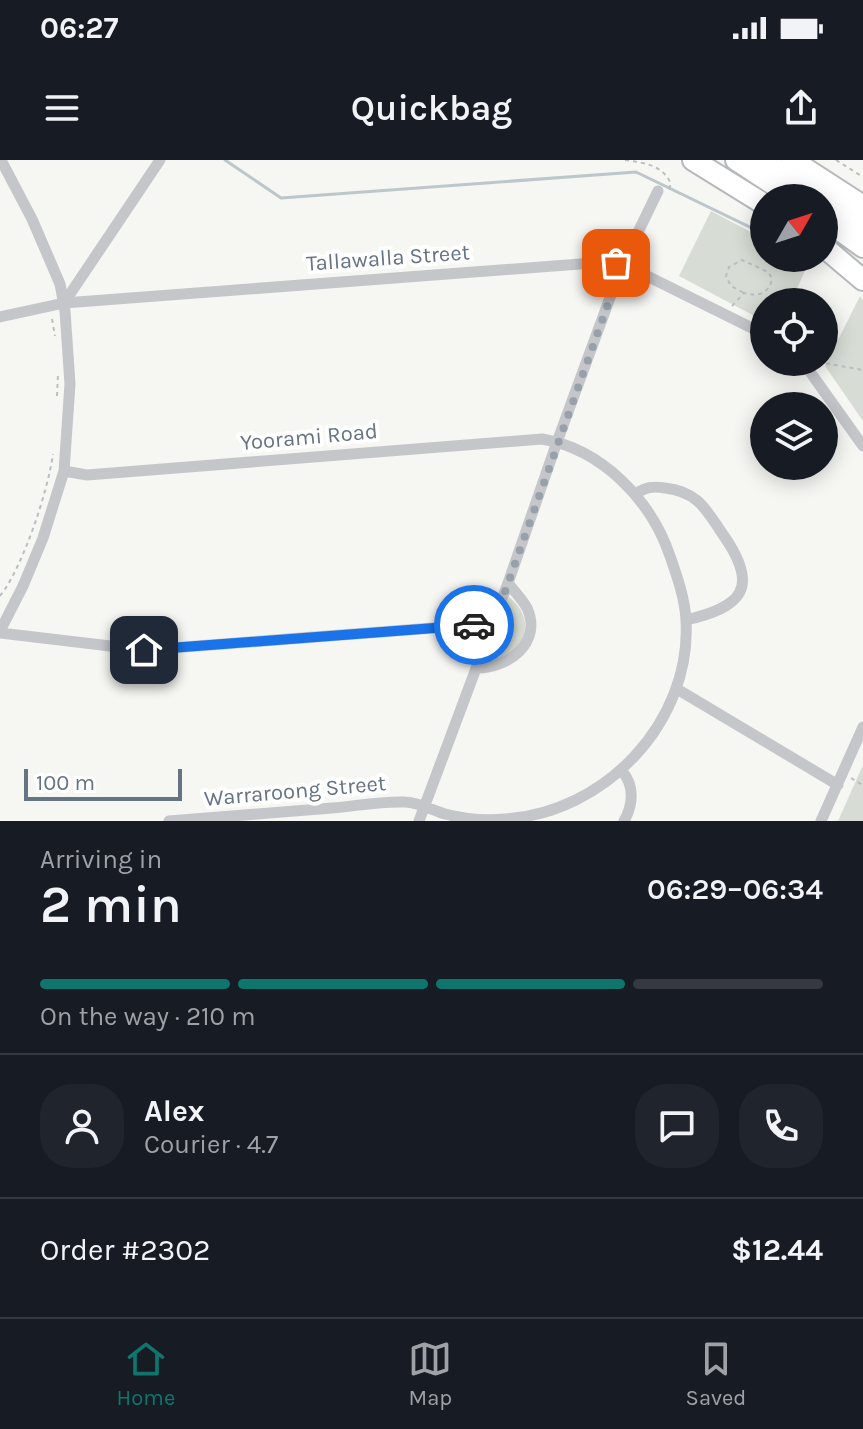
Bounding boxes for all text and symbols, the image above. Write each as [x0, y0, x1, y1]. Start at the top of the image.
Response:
text: 06:27 [40, 10, 118, 46]
icon: menu [40, 86, 84, 130]
icon: share [779, 86, 823, 130]
text: Quickbag [351, 87, 512, 129]
north arrow [750, 184, 838, 272]
map controls [750, 184, 838, 480]
pin [582, 229, 650, 297]
street label: Tallawalla Street [305, 239, 471, 277]
icon: bag [594, 241, 638, 285]
button: locate [750, 288, 838, 376]
button: layers [750, 392, 838, 480]
street label: Yoorami Road [239, 418, 379, 456]
courier [434, 585, 514, 665]
icon: car [452, 603, 496, 647]
pin [110, 616, 178, 684]
icon: home [122, 628, 166, 672]
scale bar [24, 765, 182, 801]
text: 100 m [36, 770, 95, 796]
street label: Warraroong Street [203, 770, 387, 812]
text: Arriving in [40, 844, 162, 875]
text: 06:29–06:34 [647, 871, 823, 907]
text: 2 min [40, 874, 182, 935]
text: On the way · 210 m [40, 1001, 255, 1032]
button: person [40, 1084, 124, 1168]
button: chat [635, 1084, 719, 1168]
button: phone [739, 1084, 823, 1168]
text: Alex [144, 1093, 204, 1129]
text: Courier · 4.7 [144, 1129, 278, 1160]
text: Order #2302 [40, 1232, 210, 1268]
text: $12.44 [731, 1232, 823, 1268]
tab: Home [117, 1337, 175, 1411]
tab: Map [408, 1337, 452, 1411]
tab: Saved [686, 1337, 746, 1411]

